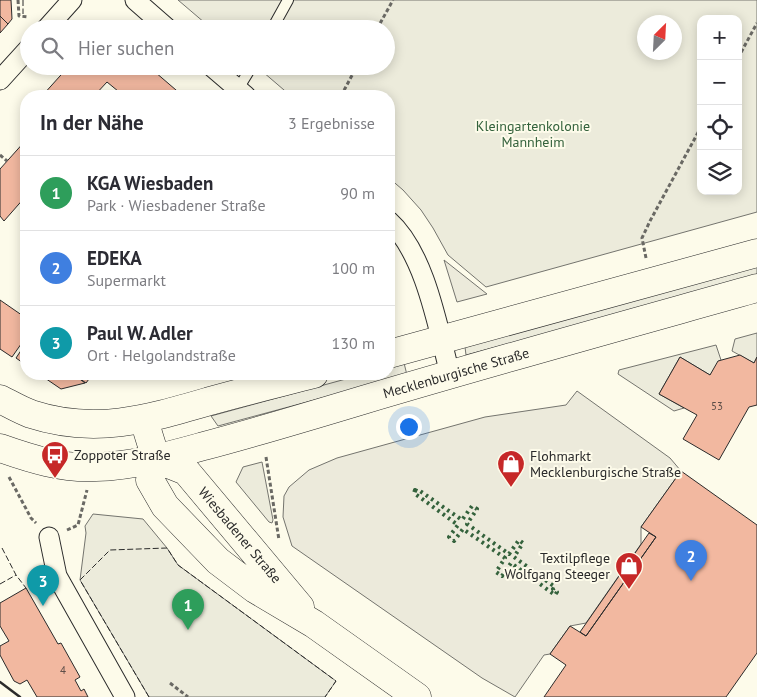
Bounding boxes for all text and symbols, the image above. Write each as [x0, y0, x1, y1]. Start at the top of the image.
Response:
north arrow [637, 15, 682, 60]
map controls [697, 15, 742, 195]
button: + [697, 15, 742, 60]
search box [20, 20, 395, 75]
icon: search [38, 34, 66, 62]
text: Hier suchen [78, 36, 174, 60]
button: − [697, 60, 742, 105]
button: locate [697, 105, 742, 150]
text: In der Nähe [40, 109, 144, 136]
text: 3 Ergebnisse [288, 113, 375, 133]
park label: Kleingartenkolonie Mannheim [476, 117, 590, 151]
button: layers [697, 150, 742, 195]
text: KGA Wiesbaden [87, 171, 213, 195]
text: 1 [51, 183, 61, 203]
text: 90 m [340, 183, 375, 203]
text: Park · Wiesbadener Straße [87, 195, 266, 215]
text: EDEKA [87, 246, 142, 270]
text: 2 [51, 258, 61, 278]
text: 100 m [332, 258, 375, 278]
text: Supermarkt [87, 270, 166, 290]
text: Paul W. Adler [87, 321, 193, 345]
text: 3 [51, 333, 61, 353]
text: 130 m [332, 333, 375, 353]
street label: Mecklenburgische Straße [381, 344, 531, 402]
text: Ort · Helgolandstraße [87, 345, 236, 365]
house number: 53 [711, 399, 723, 413]
your location [396, 414, 422, 440]
bus stop icon: Zoppoter Straße [40, 440, 70, 479]
place label: Zoppoter Straße [74, 446, 171, 464]
place label: Flohmarkt Mecklenburgische Straße [530, 447, 681, 481]
shop icon: Flohmarkt Mecklenburgische Straße [496, 449, 526, 488]
street label: Wiesbadener Straße [195, 483, 285, 587]
pin: 2 [675, 540, 707, 581]
place label: Textilpflege Wolfgang Steeger [504, 549, 610, 583]
shop icon: Textilpflege Wolfgang Steeger [614, 551, 644, 590]
pin: 3 [27, 565, 59, 606]
pin: 1 [172, 589, 204, 630]
house number: 4 [60, 663, 66, 677]

